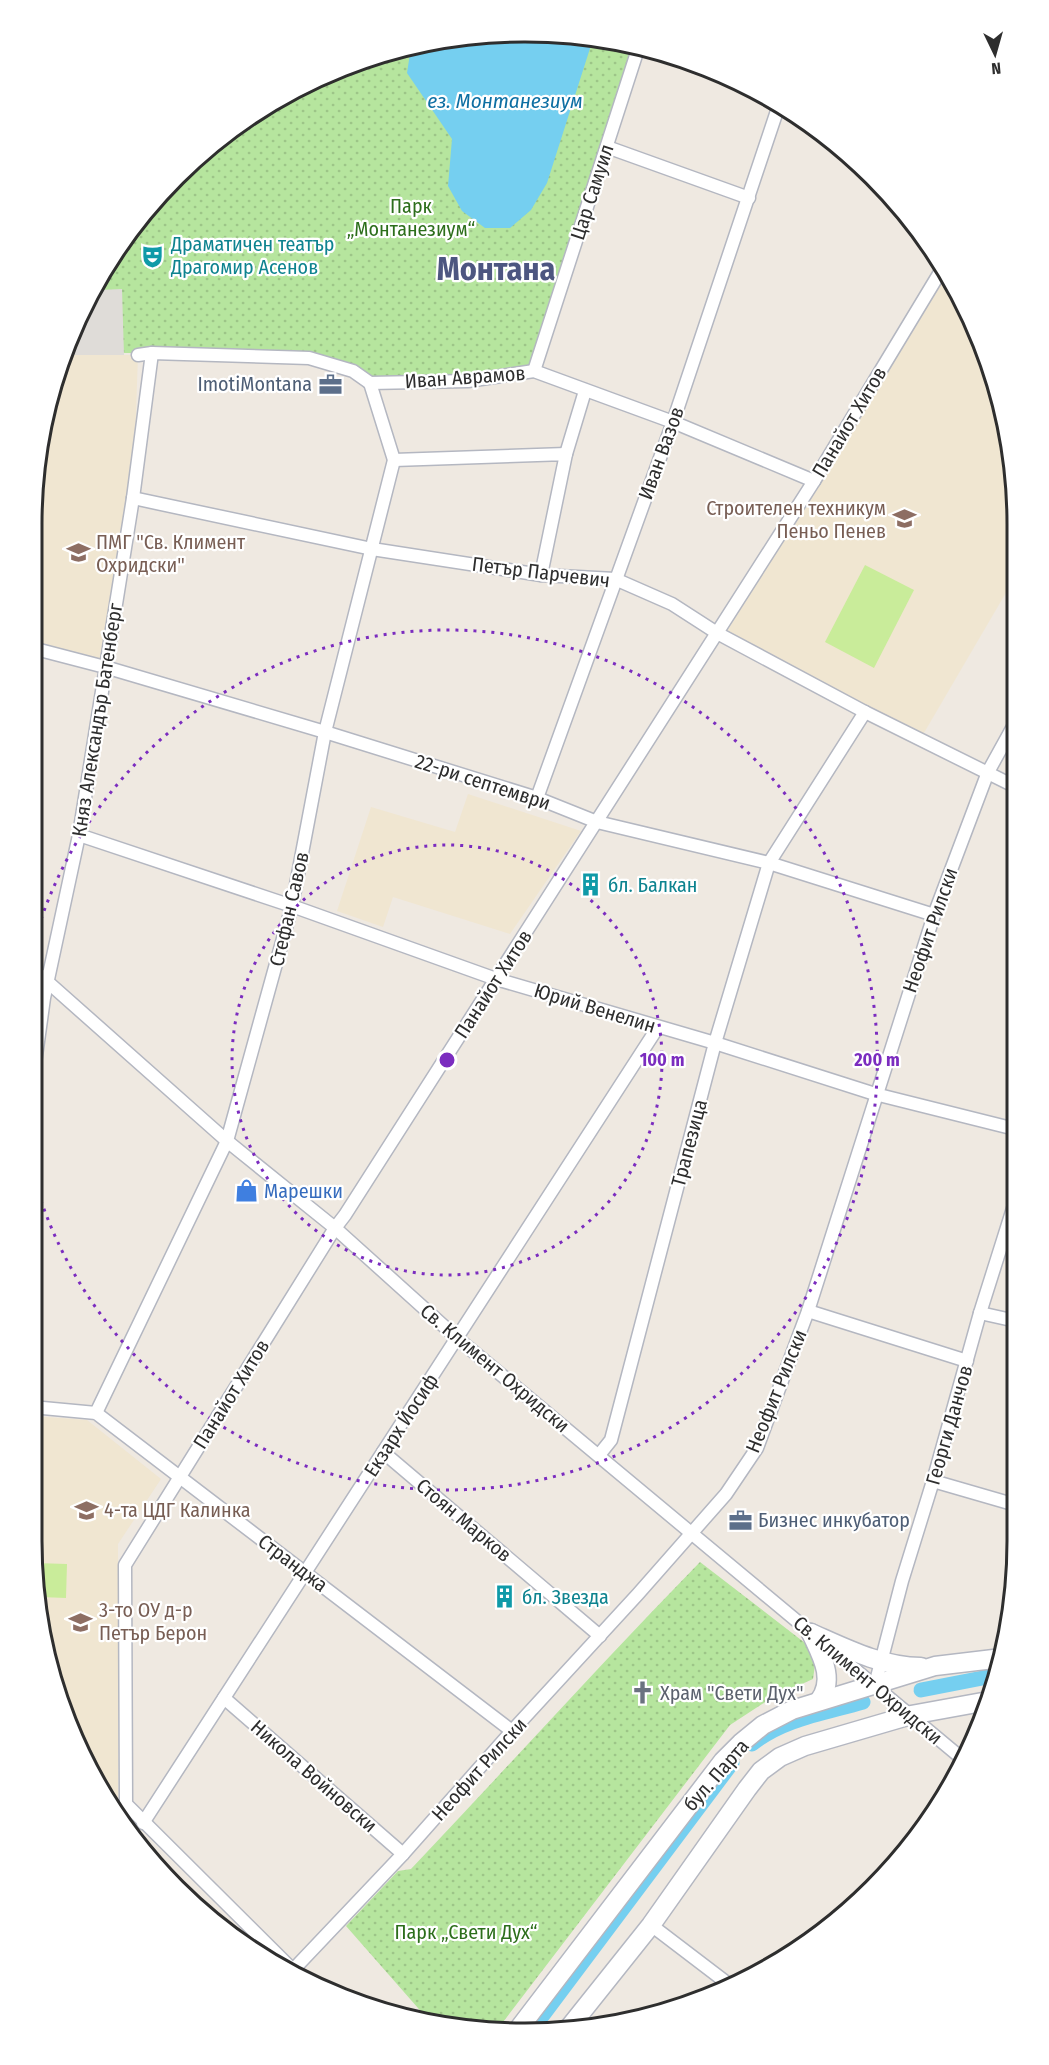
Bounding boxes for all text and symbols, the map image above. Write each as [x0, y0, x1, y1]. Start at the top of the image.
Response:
north arrow [965, 24, 1025, 84]
text: N [991, 59, 1002, 78]
water label: ез. Монтанезиум [427, 88, 583, 114]
street label: Цар Самуил [565, 141, 619, 243]
park label: Парк „Монтанезиум“ [347, 194, 475, 241]
place label: Драматичен театър Драгомир Асенов [170, 232, 334, 279]
theatre icon: Драматичен театър Драгомир Асенов [140, 243, 166, 269]
district label: Монтана [437, 250, 555, 288]
street label: Иван Аврамов [404, 361, 526, 393]
street label: Панайот Хитов [807, 362, 891, 482]
office icon: ImotiMontana [317, 371, 343, 397]
place label: ImotiMontana [197, 372, 312, 396]
street label: Иван Вазов [633, 403, 689, 503]
place label: Строителен техникум Пеньо Пенев [706, 496, 886, 543]
school or university icon: Строителен техникум Пеньо Пенев [891, 506, 917, 532]
place label: ПМГ "Св. Климент Охридски" [96, 530, 246, 577]
school or university icon: ПМГ "Св. Климент Охридски" [65, 540, 91, 566]
street label: Петър Парчевич [471, 552, 611, 592]
street label: Княз Александър Батенберг [67, 601, 127, 839]
street label: 22-ри септември [412, 749, 554, 815]
street label: Стефан Савов [264, 849, 314, 969]
street label: Неофит Рилски [897, 864, 963, 996]
building icon: бл. Балкан [577, 872, 603, 898]
place label: бл. Балкан [608, 873, 698, 897]
street label: Панайот Хитов [449, 925, 537, 1043]
street label: Юрий Венелин [531, 978, 659, 1038]
text: 100 m [640, 1049, 684, 1071]
text: 200 m [853, 1049, 900, 1071]
centre of rings [437, 1050, 457, 1070]
street label: Трапезица [666, 1097, 712, 1189]
shop icon: Марешки [233, 1178, 259, 1204]
place label: Марешки [264, 1179, 343, 1203]
street label: Св. Климент Охридски [416, 1299, 574, 1437]
street label: Неофит Рилски [740, 1326, 812, 1456]
street label: Панайот Хитов [188, 1335, 274, 1453]
street label: Георги Данчов [920, 1362, 978, 1488]
street label: Екзарх Йосиф [359, 1369, 443, 1481]
street label: Стоян Марков [412, 1473, 516, 1567]
school or university icon: 4-та ЦДГ Калинка [73, 1497, 99, 1523]
place label: 4-та ЦДГ Калинка [104, 1498, 251, 1522]
office icon: Бизнес инкубатор [727, 1507, 753, 1533]
place label: Бизнес инкубатор [758, 1508, 910, 1532]
street label: Странджа [254, 1529, 332, 1597]
building icon: бл. Звезда [491, 1584, 517, 1610]
place label: бл. Звезда [522, 1585, 609, 1609]
place label: 3-то ОУ д-р Петър Берон [99, 1598, 207, 1645]
school or university icon: 3-то ОУ д-р Петър Берон [68, 1609, 94, 1635]
street label: Св. Климент Охридски [789, 1611, 947, 1749]
church icon: Храм "Свети Дух" [629, 1680, 655, 1706]
place label: Храм "Свети Дух" [660, 1681, 804, 1705]
street label: Неофит Рилски [426, 1712, 532, 1826]
street label: Никола Войновски [246, 1715, 382, 1837]
street label: бул. Парта [678, 1734, 754, 1816]
park label: Парк „Свети Дух“ [394, 1920, 538, 1944]

